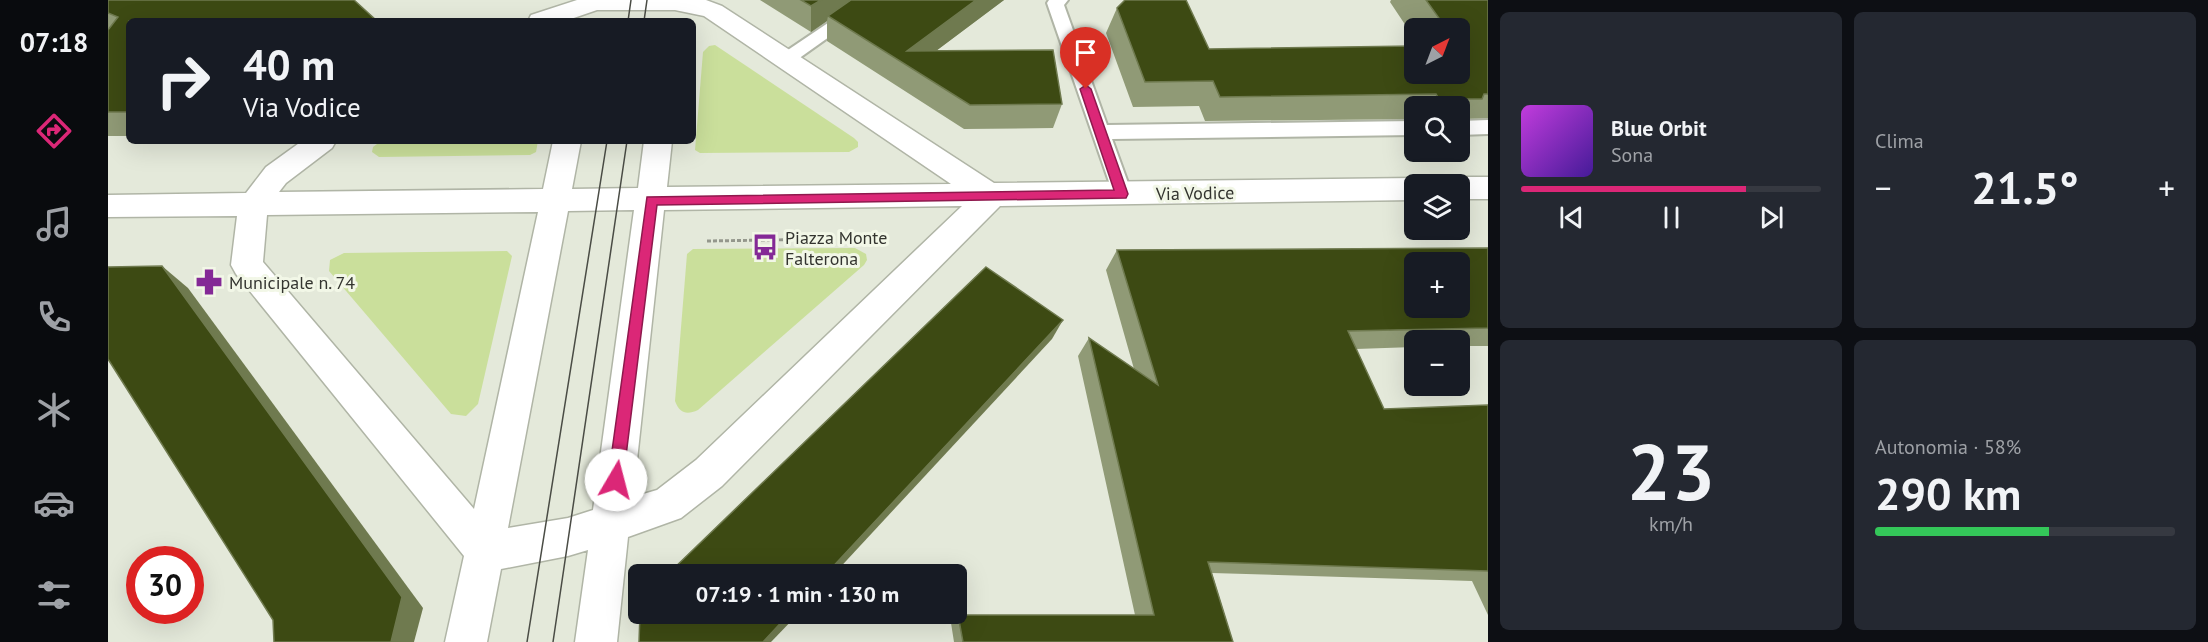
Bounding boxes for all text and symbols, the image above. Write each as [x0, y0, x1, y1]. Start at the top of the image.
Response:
north arrow [1404, 18, 1470, 84]
map controls [1404, 18, 1470, 396]
text: 07:18 [20, 25, 88, 59]
pin [1060, 27, 1111, 89]
icon: arrive [1069, 36, 1102, 69]
text: 40 m [243, 37, 335, 92]
icon: right [144, 42, 222, 120]
text: Via Vodice [243, 90, 361, 124]
button: search [1404, 96, 1470, 162]
icon: directions [33, 110, 75, 152]
text: Blue Orbit [1611, 114, 1707, 142]
text: Clima [1875, 128, 1924, 154]
text: Sona [1611, 142, 1653, 168]
text: 21.5° [1971, 158, 2079, 216]
text: − [1875, 166, 1892, 209]
text: + [2158, 166, 2175, 209]
button: layers [1404, 174, 1470, 240]
street label: Via Vodice [1155, 181, 1234, 205]
icon: previous [1555, 201, 1588, 234]
icon: pause [1655, 201, 1688, 234]
icon: next [1755, 201, 1788, 234]
icon: music [33, 203, 75, 245]
place label: Piazza Monte Falterona [785, 226, 887, 270]
bus stop icon: Piazza Monte Falterona [750, 232, 780, 262]
button: + [1404, 252, 1470, 318]
pharmacy icon: Municipale n. 74 [194, 267, 224, 297]
place label: Municipale n. 74 [229, 271, 355, 294]
icon: phone [33, 296, 75, 338]
button: − [1404, 330, 1470, 396]
icon: climate [33, 389, 75, 431]
text: 23 [1627, 421, 1715, 522]
text: Autonomia · 58% [1875, 434, 2021, 460]
position arrow [584, 448, 648, 512]
text: 290 km [1875, 464, 2021, 522]
icon: car [33, 482, 75, 524]
text: km/h [1649, 511, 1693, 537]
speed limit sign: 30 [126, 546, 204, 624]
icon: filters [33, 574, 75, 616]
text: 07:19 · 1 min · 130 m [696, 580, 899, 608]

